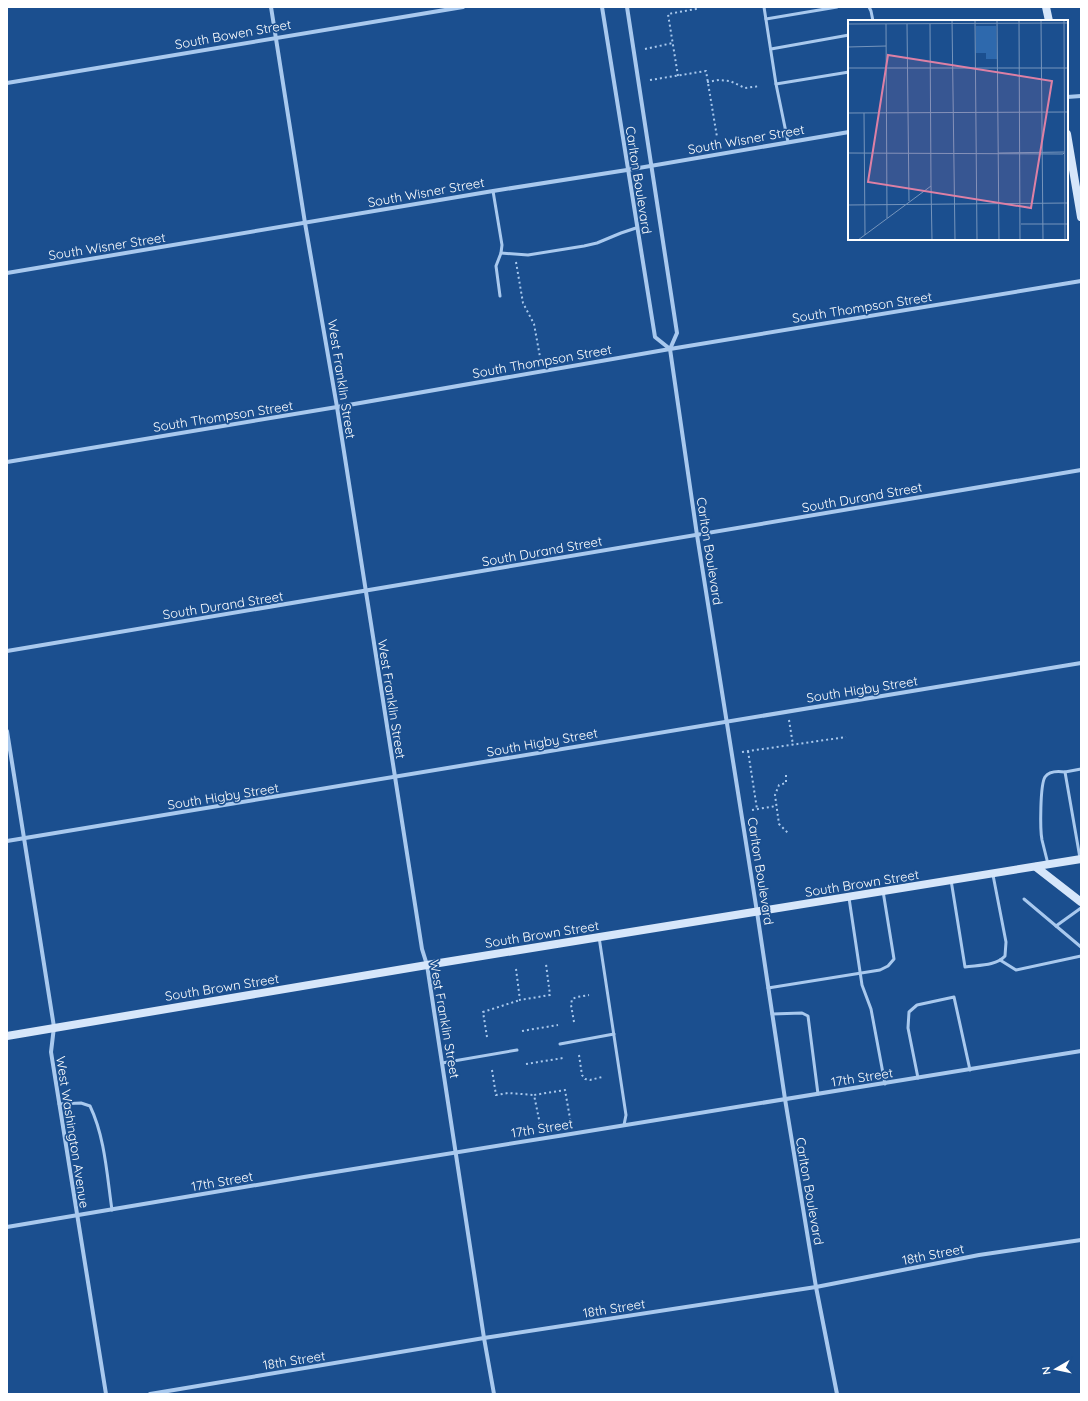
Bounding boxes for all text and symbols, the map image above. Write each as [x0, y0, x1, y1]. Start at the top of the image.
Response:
street label: South Bowen Street [174, 16, 292, 52]
inset map [848, 20, 1068, 240]
street label: South Wisner Street [686, 121, 806, 157]
street label: Carlton Boulevard [623, 125, 655, 235]
street label: South Wisner Street [366, 174, 486, 210]
street label: South Wisner Street [47, 229, 167, 263]
street label: South Thompson Street [791, 288, 933, 326]
street label: West Franklin Street [325, 318, 359, 440]
street label: South Thompson Street [471, 341, 613, 381]
street label: South Thompson Street [152, 397, 294, 435]
street label: South Durand Street [801, 479, 923, 515]
street label: Carlton Boulevard [694, 496, 726, 606]
street label: South Durand Street [481, 533, 603, 569]
street label: South Durand Street [162, 588, 284, 622]
street label: West Franklin Street [375, 638, 409, 760]
street label: South Higby Street [805, 672, 919, 706]
street label: South Higby Street [485, 724, 599, 760]
street label: South Higby Street [166, 779, 280, 813]
street label: Carlton Boulevard [745, 816, 777, 926]
street label: South Brown Street [804, 866, 920, 900]
street label: South Brown Street [484, 917, 600, 951]
street label: West Franklin Street [427, 958, 463, 1080]
street label: South Brown Street [164, 970, 280, 1004]
street label: West Washington Avenue [53, 1055, 93, 1209]
street label: 17th Street [830, 1064, 894, 1090]
street label: 17th Street [510, 1115, 574, 1141]
street label: Carlton Boulevard [793, 1136, 827, 1246]
street label: 17th Street [190, 1168, 254, 1194]
street label: 18th Street [901, 1240, 965, 1268]
street label: 18th Street [582, 1295, 646, 1321]
street label: 18th Street [262, 1347, 326, 1373]
north arrow [1036, 1349, 1076, 1389]
text: N [1039, 1365, 1054, 1376]

